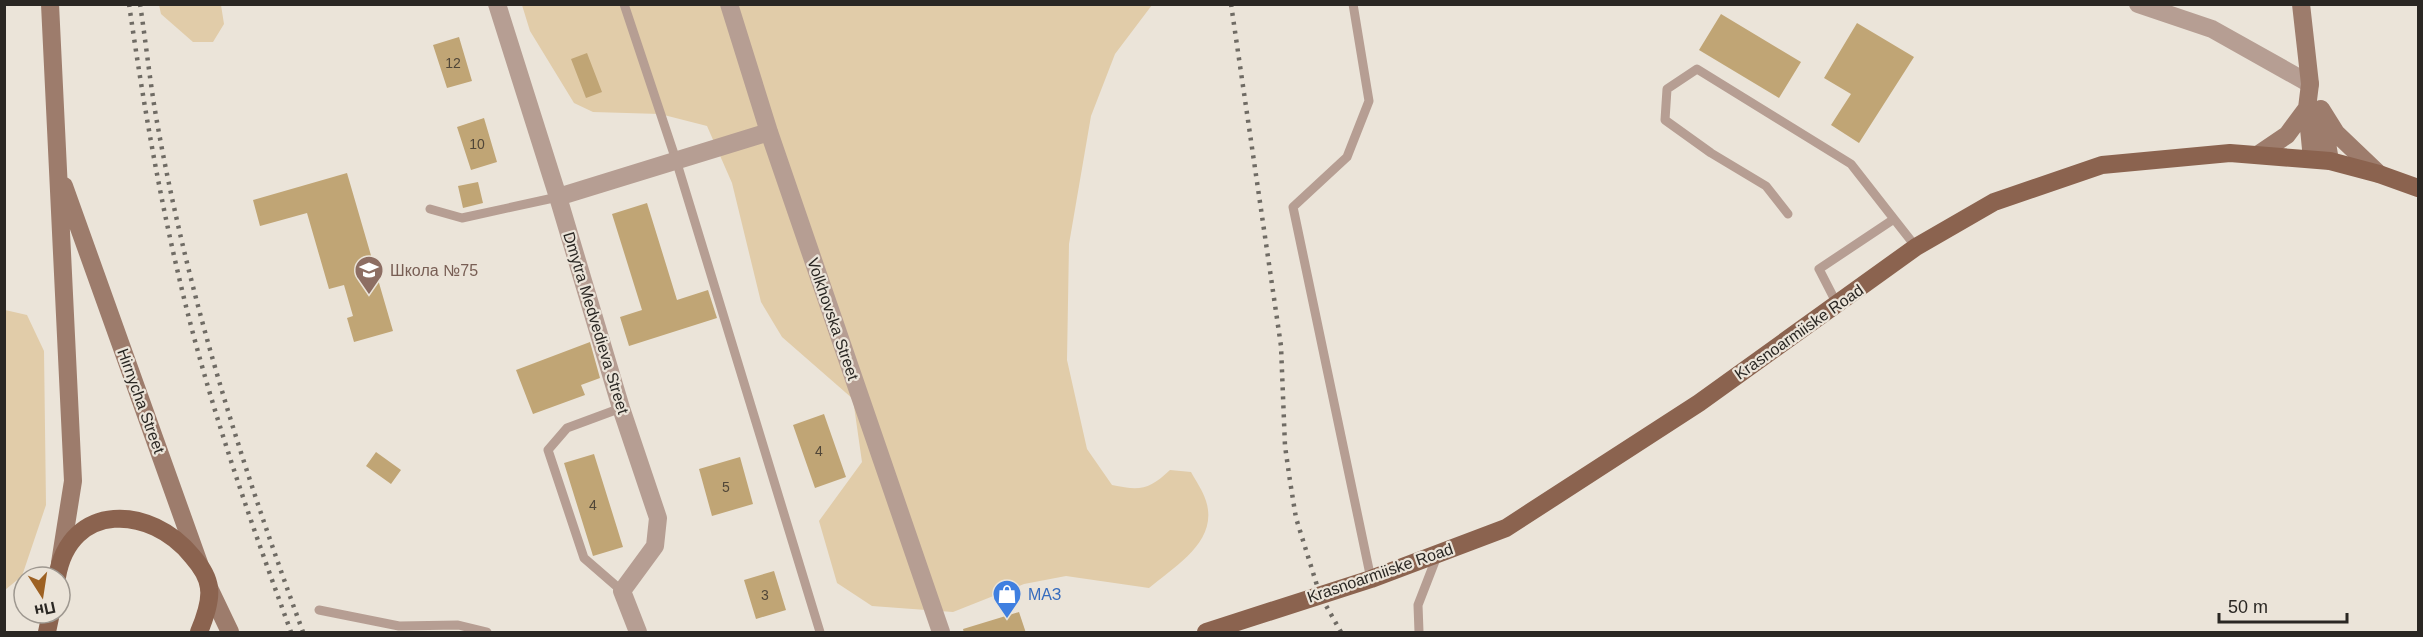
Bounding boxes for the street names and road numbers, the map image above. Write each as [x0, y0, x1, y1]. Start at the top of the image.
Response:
street label: Dmytra Medvedieva Street [560, 230, 632, 417]
street label: Volkhovska Street [804, 256, 862, 383]
street label: Krasnoarmiiske Road [1731, 281, 1867, 383]
street label: Hirnycha Street [114, 346, 168, 456]
street label: Krasnoarmiiske Road [1305, 540, 1455, 606]

